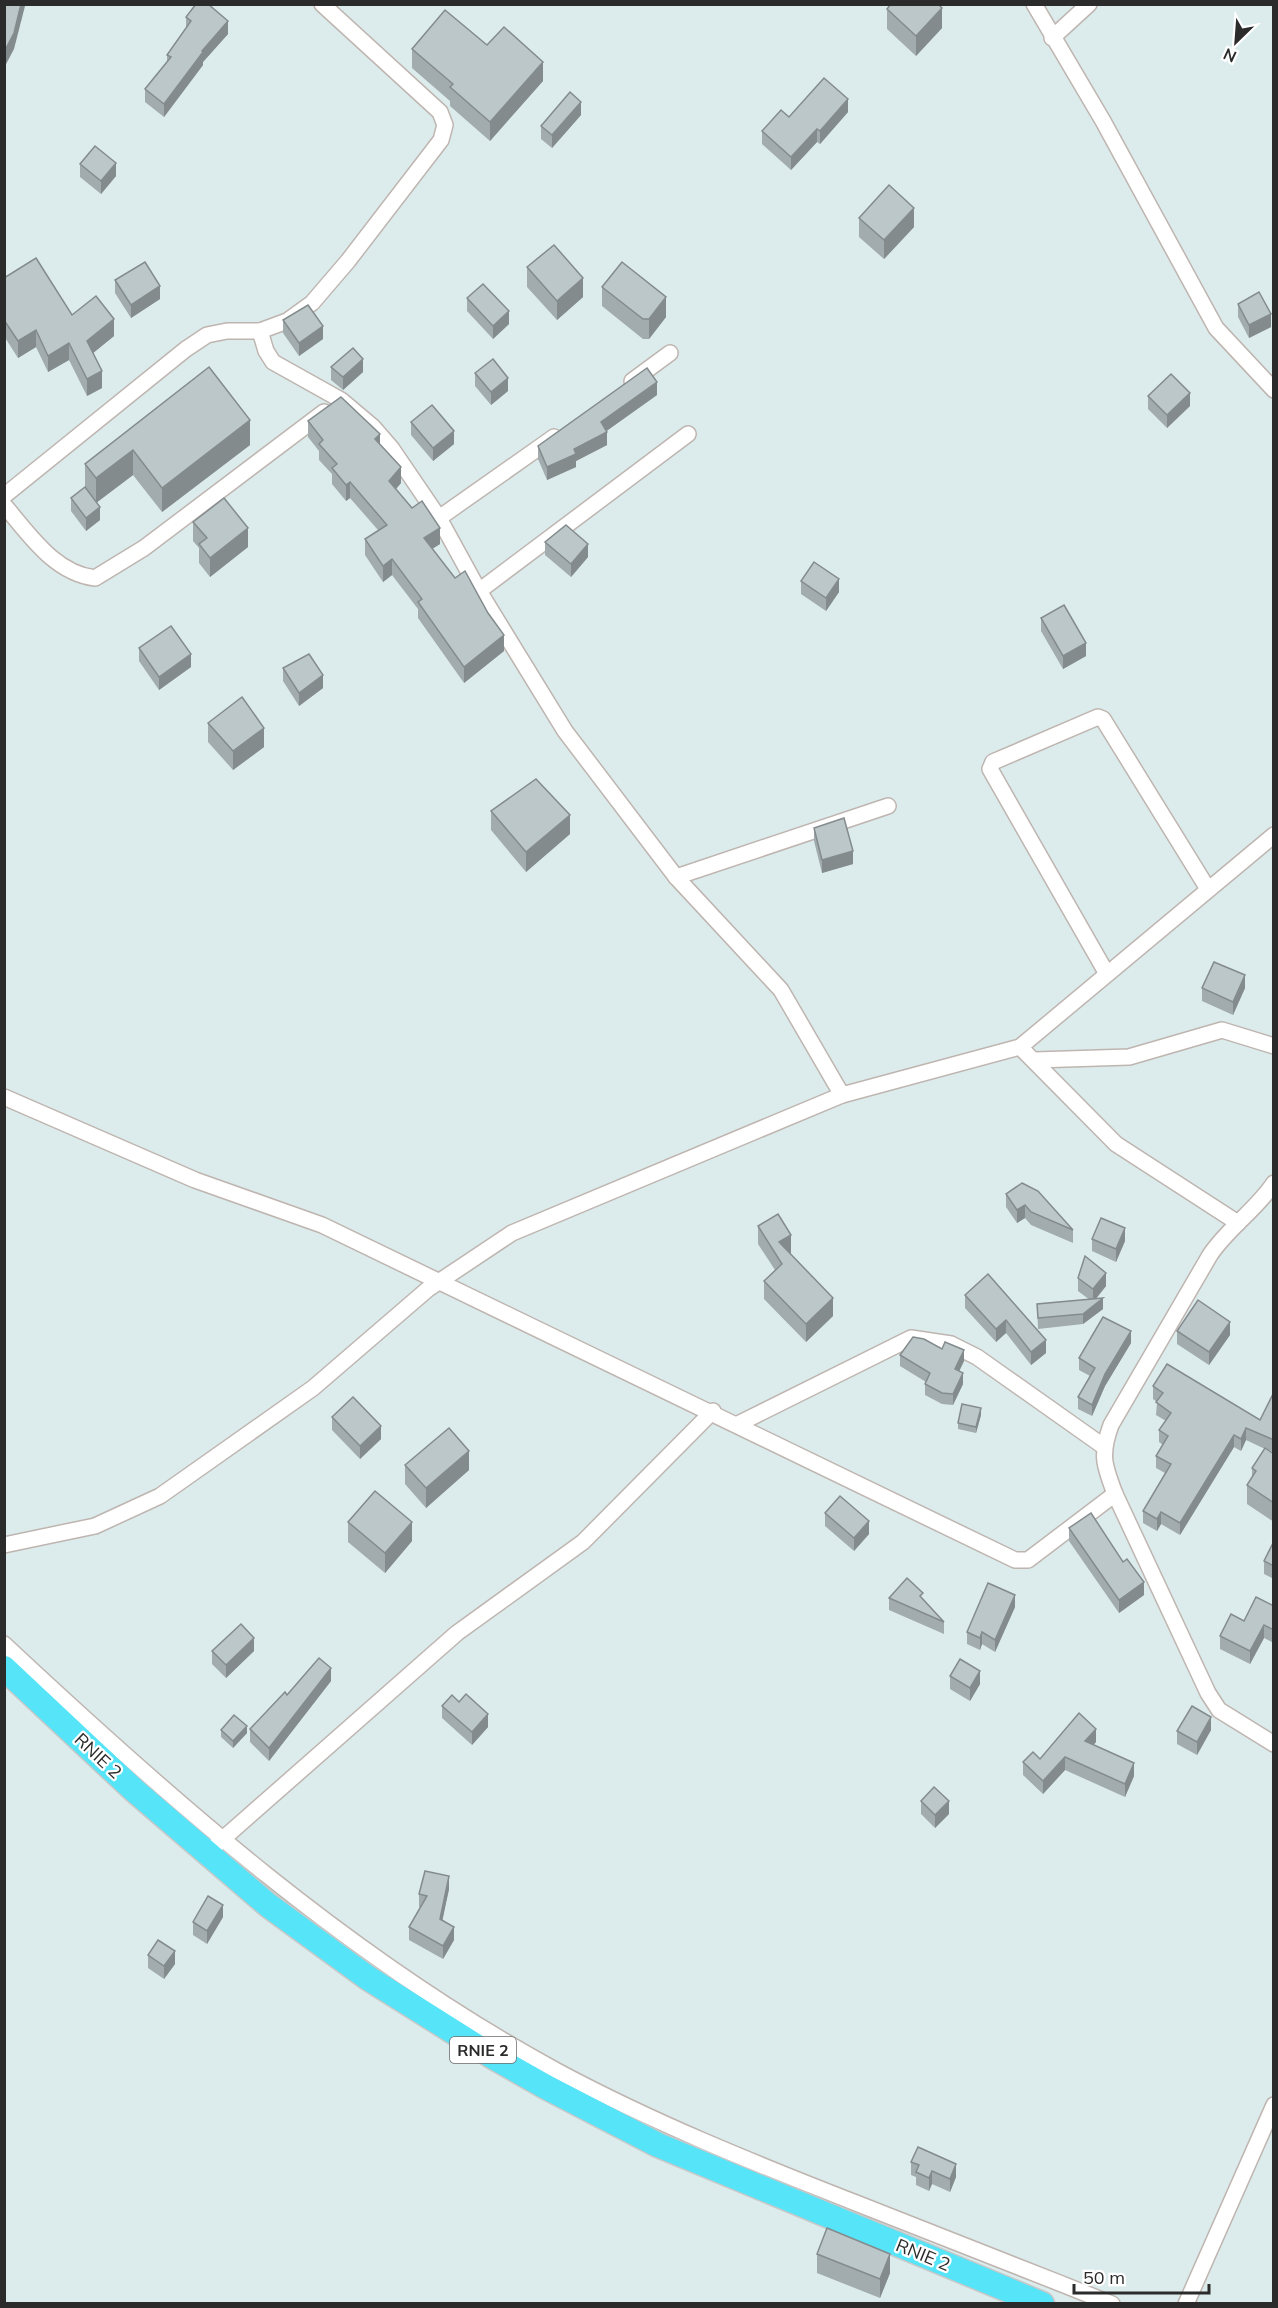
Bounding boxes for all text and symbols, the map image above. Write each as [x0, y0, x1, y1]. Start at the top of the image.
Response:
north arrow [1206, 12, 1266, 72]
text: N [1220, 44, 1239, 67]
street label: RNIE 2 [70, 1728, 127, 1783]
road number: RNIE 2 [450, 2037, 516, 2063]
street label: RNIE 2 [893, 2233, 954, 2276]
scale bar [1074, 2257, 1209, 2295]
text: 50 m [1083, 2266, 1125, 2289]

